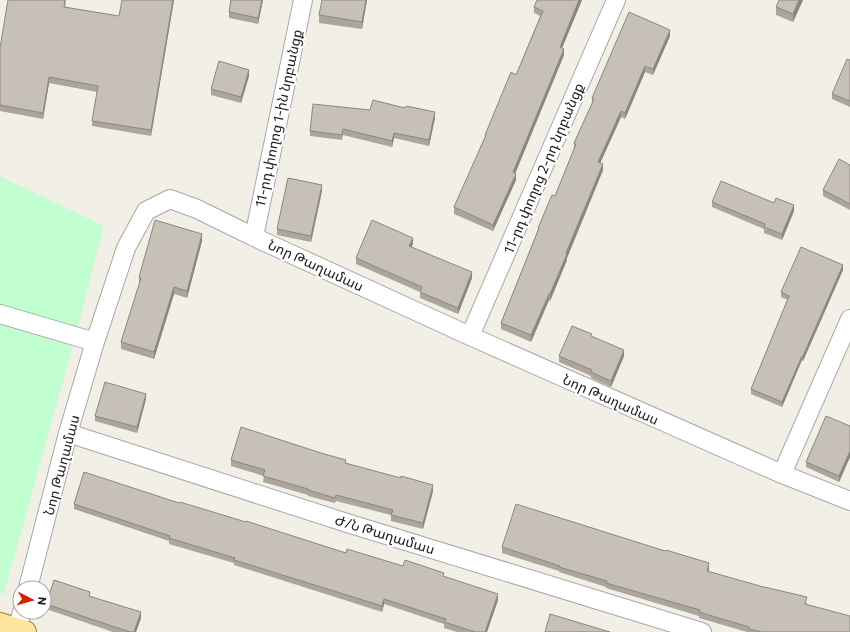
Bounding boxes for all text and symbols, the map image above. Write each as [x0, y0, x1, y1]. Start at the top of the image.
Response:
street label: 11-րդ փողոց 1-ին նրբանցք [251, 28, 305, 208]
street label: 11-րդ փողոց 2-րդ նրբանցք [499, 80, 587, 256]
street label: Նոր Թաղամաս [266, 235, 366, 295]
street label: Նոր Թաղամաս [560, 370, 662, 428]
street label: Նոր Թաղամաս [39, 413, 83, 517]
street label: Ժ/Ն Թաղամաս [333, 511, 437, 557]
north arrow [12, 580, 52, 620]
text: N [36, 596, 49, 606]

